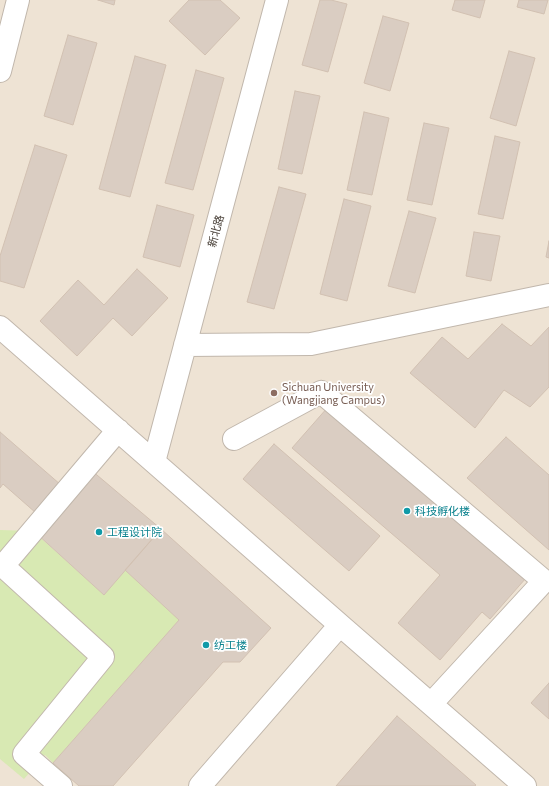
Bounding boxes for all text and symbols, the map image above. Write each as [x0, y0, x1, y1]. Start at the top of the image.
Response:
street label: 新北路 [205, 213, 227, 249]
place label: Sichuan University (Wangjiang Campus) [282, 380, 385, 406]
marker: Sichuan University (Wangjiang Campus) [269, 388, 279, 398]
place label: 科技孵化楼 [415, 504, 470, 518]
marker: 科技孵化楼 [402, 506, 412, 516]
place label: 工程设计院 [107, 525, 162, 539]
marker: 工程设计院 [94, 527, 104, 537]
place label: 纺工楼 [214, 638, 247, 652]
marker: 纺工楼 [201, 640, 211, 650]

